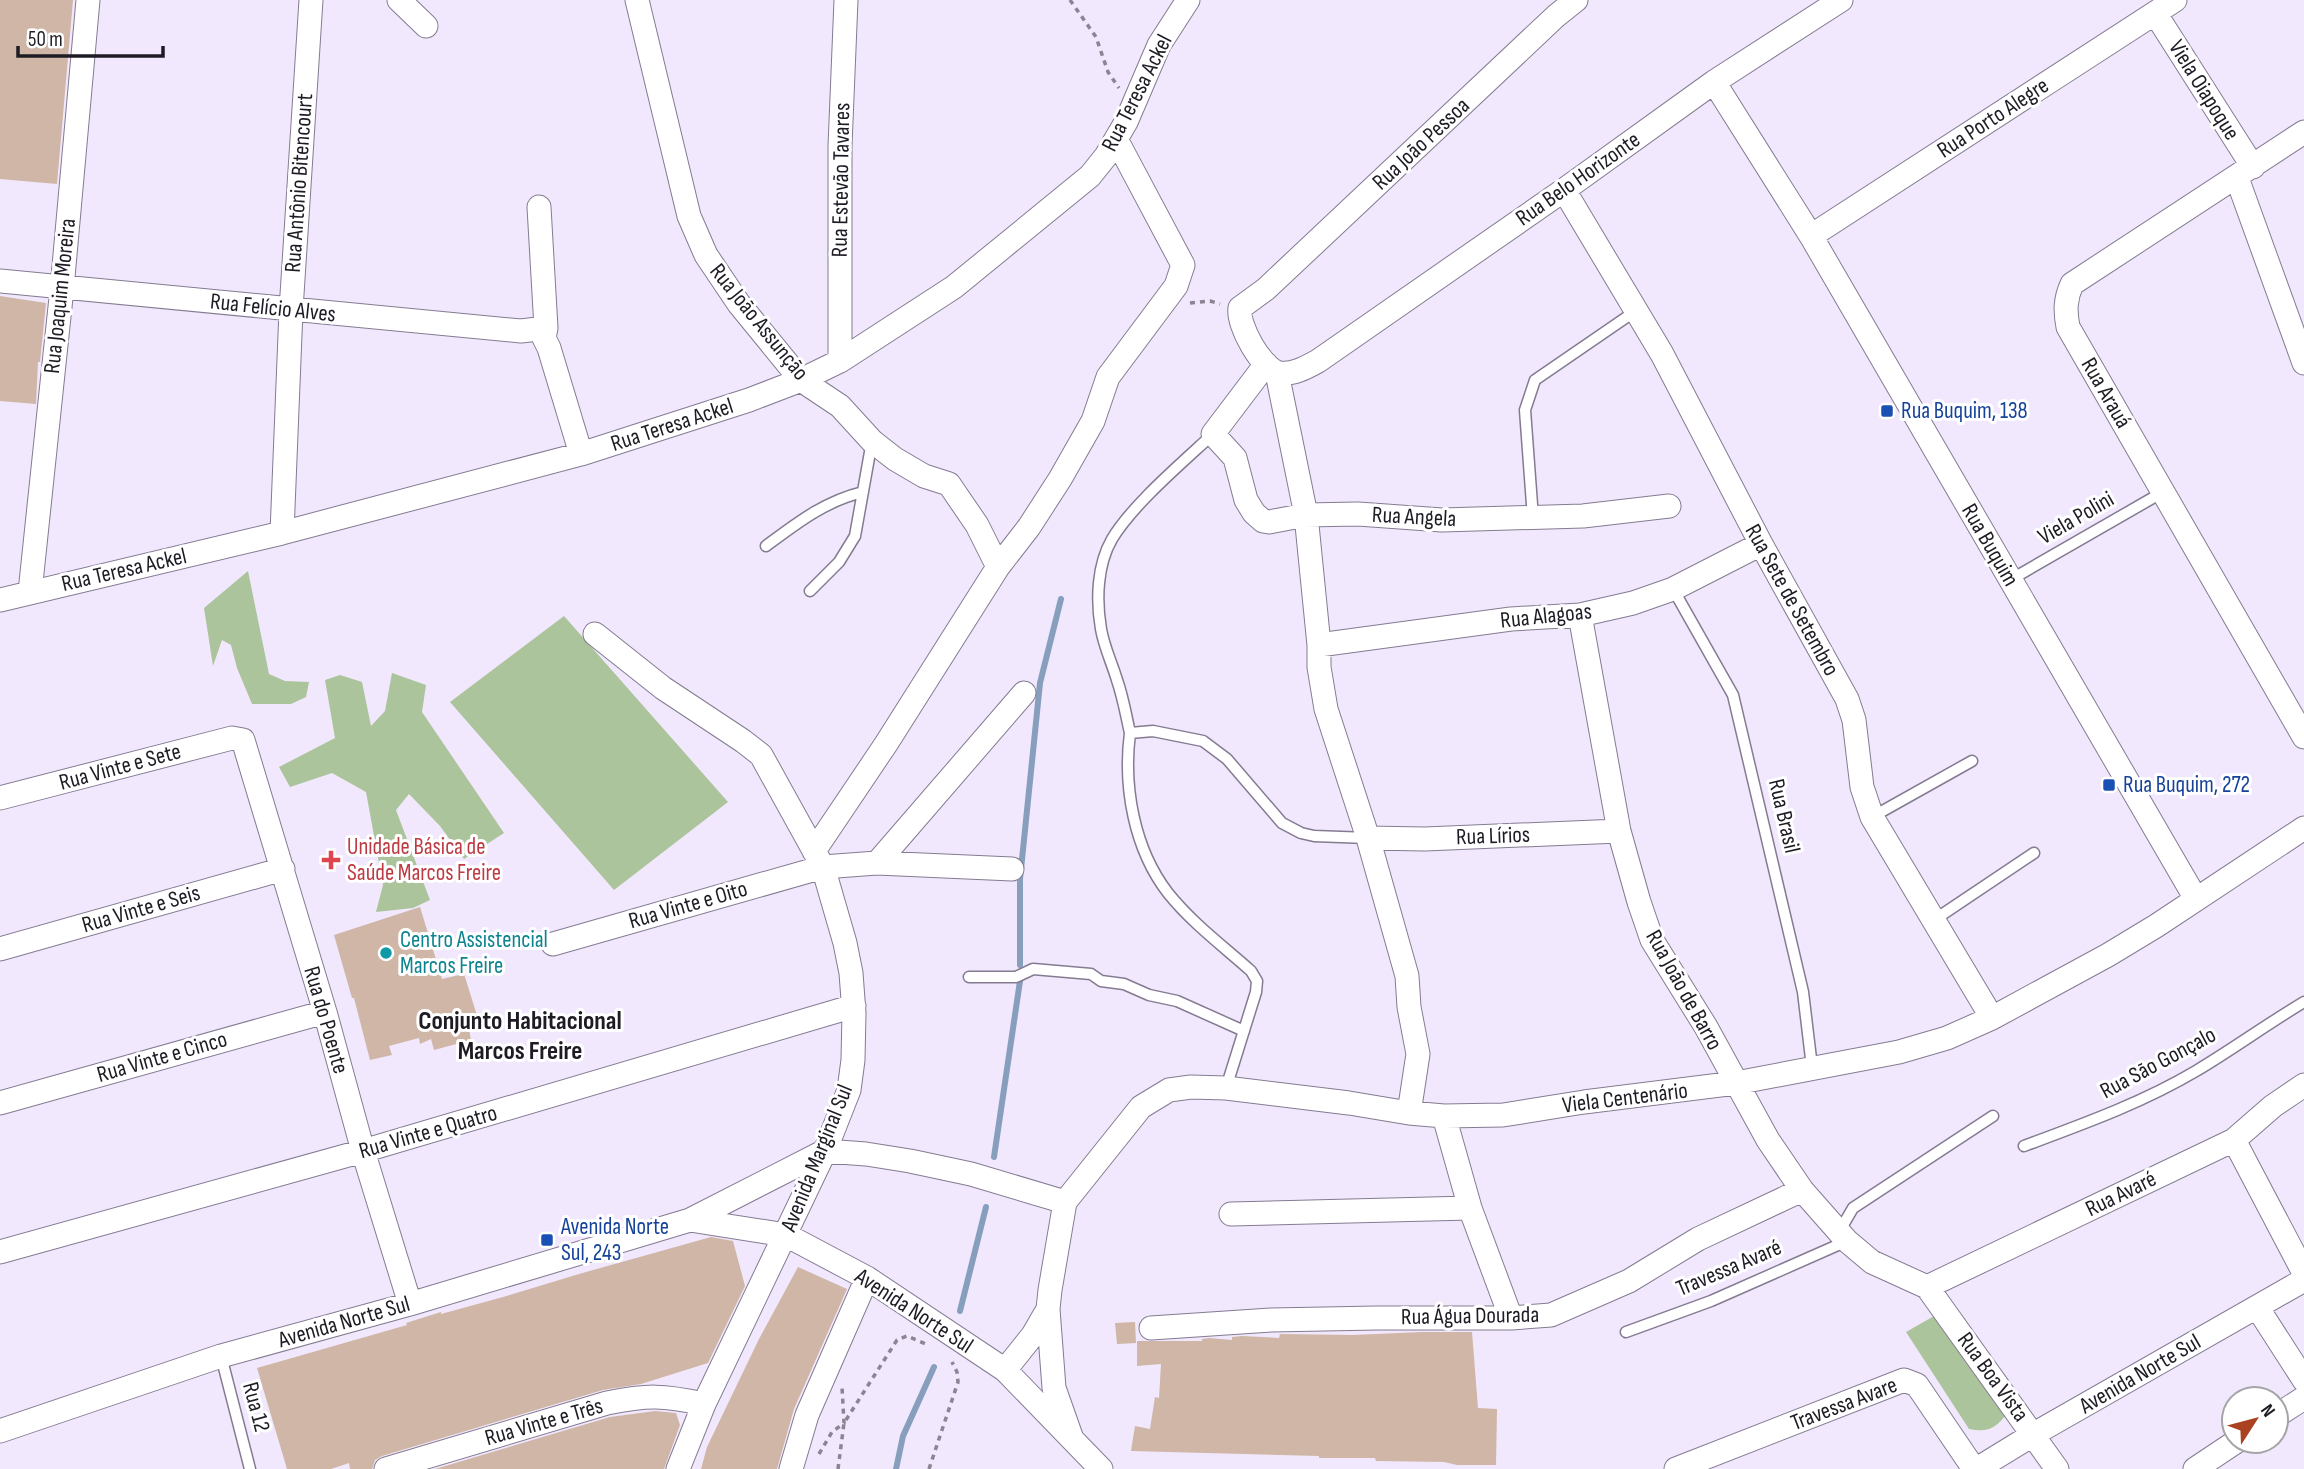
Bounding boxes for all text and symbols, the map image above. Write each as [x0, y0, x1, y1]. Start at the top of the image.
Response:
scale bar [18, 14, 163, 58]
text: 50 m [28, 27, 63, 52]
street label: Rua Teresa Ackel [1096, 30, 1178, 156]
street label: Viela Oiapoque [2162, 35, 2246, 145]
street label: Rua Porto Alegre [1932, 72, 2054, 164]
street label: Rua João Pessoa [1367, 92, 1475, 196]
street label: Rua Antônio Bitencourt [279, 93, 319, 273]
street label: Rua Estevão Tavares [826, 102, 856, 258]
street label: Rua Belo Horizonte [1510, 126, 1646, 232]
street label: Rua Joaquim Moreira [38, 217, 82, 375]
street label: Rua João Assunção [703, 258, 815, 386]
street label: Rua Felício Alves [209, 287, 337, 329]
street label: Rua Arauá [2075, 353, 2137, 433]
street label: Rua Teresa Ackel [607, 392, 737, 458]
place label: Rua Buquim, 138 [1901, 397, 2028, 425]
marker: Rua Buquim, 138 [1879, 403, 1895, 419]
street label: Viela Polini [2033, 485, 2119, 551]
street label: Rua Buquim [1955, 499, 2025, 591]
street label: Rua Angela [1371, 501, 1457, 533]
street label: Rua Sete de Setembro [1739, 519, 1845, 681]
street label: Rua Teresa Ackel [59, 542, 189, 598]
street label: Rua Alagoas [1499, 597, 1593, 635]
street label: Rua Vinte e Sete [56, 737, 184, 797]
place label: Rua Buquim, 272 [2123, 771, 2250, 799]
street label: Rua Brasil [1762, 776, 1806, 856]
marker: Rua Buquim, 272 [2101, 777, 2117, 793]
street label: Rua Lírios [1455, 821, 1531, 851]
place label: Unidade Básica de Saúde Marcos Freire [347, 833, 501, 887]
marker: Unidade Básica de Saúde Marcos Freire [321, 850, 341, 870]
street label: Rua Vinte e Oito [625, 875, 751, 935]
street label: Rua Vinte e Seis [79, 879, 203, 939]
street label: Rua João de Barro [1639, 925, 1729, 1055]
place label: Centro Assistencial Marcos Freire [400, 926, 548, 980]
marker: Centro Assistencial Marcos Freire [378, 945, 394, 961]
street label: Rua do Poente [297, 963, 355, 1077]
district label: Conjunto Habitacional Marcos Freire [418, 1006, 622, 1067]
street label: Rua São Gonçalo [2095, 1021, 2221, 1105]
street label: Rua Vinte e Cinco [94, 1025, 230, 1089]
street label: Viela Centenário [1561, 1076, 1689, 1120]
street label: Avenida Marginal Sul [774, 1080, 859, 1237]
street label: Rua Vinte e Quatro [356, 1099, 500, 1165]
street label: Rua Avaré [2081, 1165, 2161, 1223]
place label: Avenida Norte Sul, 243 [560, 1213, 669, 1267]
marker: Avenida Norte Sul, 243 [539, 1232, 555, 1248]
street label: Travessa Avaré [1672, 1233, 1786, 1303]
street label: Avenida Norte Sul [849, 1262, 978, 1360]
street label: Avenida Norte Sul [274, 1290, 413, 1354]
street label: Rua Água Dourada [1401, 1301, 1539, 1331]
street label: Rua Boa Vista [1951, 1327, 2035, 1427]
street label: Avenida Norte Sul [2074, 1328, 2206, 1420]
street label: Travessa Avare [1787, 1371, 1901, 1437]
street label: Rua 12 [236, 1379, 276, 1435]
north arrow [2220, 1385, 2290, 1455]
street label: Rua Vinte e Três [482, 1392, 606, 1452]
text: N [2255, 1400, 2280, 1422]

